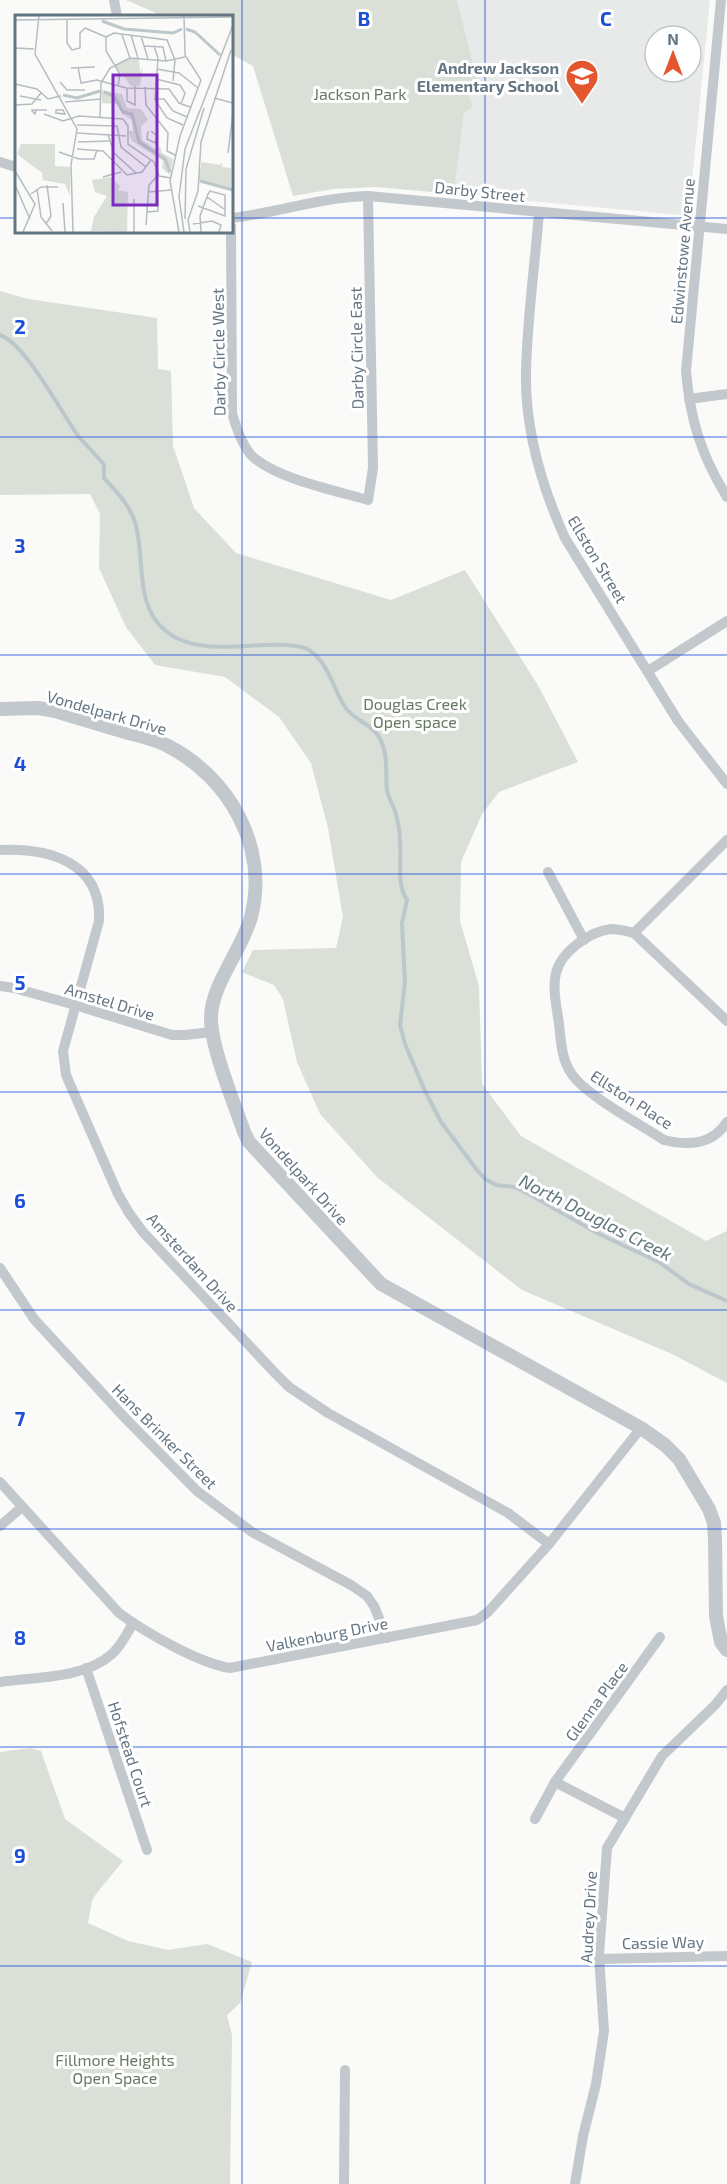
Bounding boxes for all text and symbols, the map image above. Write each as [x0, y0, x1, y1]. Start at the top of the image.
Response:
text: B [358, 6, 370, 30]
text: C [600, 6, 612, 30]
inset map [15, 15, 232, 232]
north arrow [643, 24, 703, 84]
text: N [667, 29, 679, 48]
place label: Andrew Jackson Elementary School [417, 58, 560, 96]
school or university icon: Andrew Jackson Elementary School [564, 58, 600, 105]
park label: Jackson Park [314, 84, 407, 103]
street label: Darby Street [434, 177, 526, 205]
street label: Edwinstowe Avenue [666, 177, 698, 325]
street label: Darby Circle East [345, 287, 367, 409]
street label: Darby Circle West [207, 288, 229, 416]
text: 2 [14, 314, 26, 338]
street label: Ellston Street [564, 512, 632, 606]
text: 3 [14, 533, 26, 557]
street label: Vondelpark Drive [45, 686, 169, 738]
park label: Douglas Creek Open space [363, 694, 467, 731]
text: 4 [14, 751, 27, 775]
text: 5 [14, 970, 26, 994]
street label: Amstel Drive [63, 978, 157, 1024]
street label: Ellston Place [587, 1065, 677, 1133]
street label: Vondelpark Drive [255, 1124, 353, 1228]
water label: North Douglas Creek [516, 1169, 676, 1265]
text: 6 [14, 1188, 26, 1212]
street label: Amsterdam Drive [144, 1209, 242, 1315]
street label: Hans Brinker Street [109, 1380, 221, 1492]
text: 7 [15, 1406, 26, 1430]
street label: Valkenburg Drive [264, 1613, 390, 1655]
text: 8 [14, 1625, 26, 1649]
street label: Glenna Place [561, 1658, 631, 1744]
street label: Hofstead Court [105, 1699, 157, 1809]
text: 9 [14, 1843, 26, 1867]
street label: Audrey Drive [576, 1870, 600, 1964]
street label: Cassie Way [622, 1932, 705, 1952]
park label: Fillmore Heights Open Space [55, 2050, 175, 2087]

